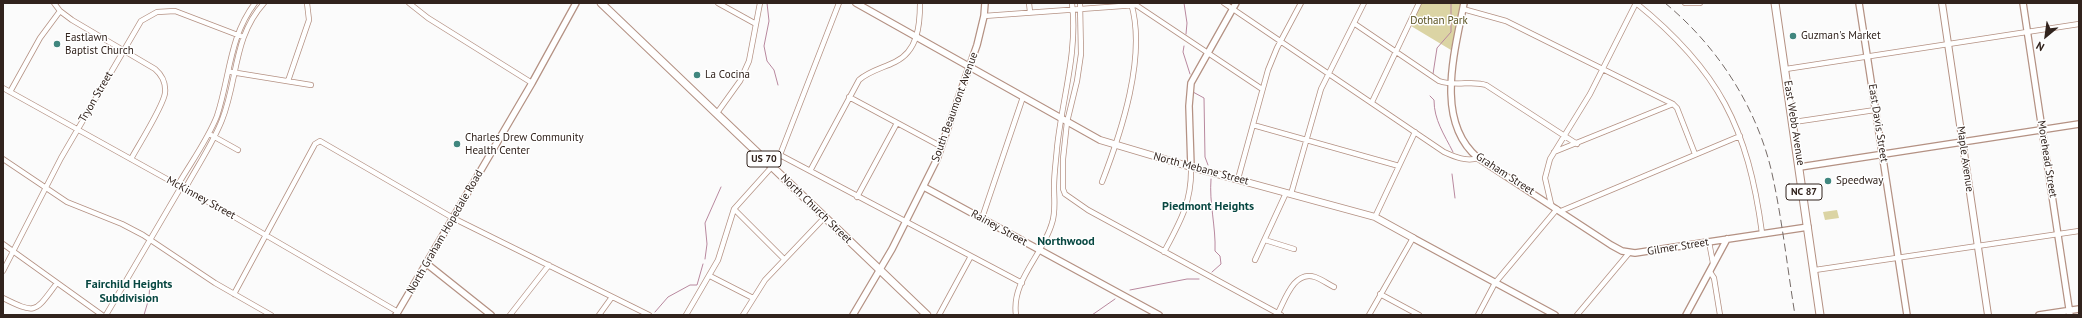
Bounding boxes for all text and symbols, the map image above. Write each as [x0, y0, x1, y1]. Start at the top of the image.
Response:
park label: Dothan Park [1410, 14, 1468, 28]
north arrow [2026, 16, 2066, 56]
place label: Guzman's Market [1801, 29, 1881, 43]
place label: Eastlawn Baptist Church [65, 31, 134, 57]
marker: Guzman's Market [1788, 31, 1798, 41]
marker: Eastlawn Baptist Church [52, 39, 62, 49]
text: N [2034, 39, 2047, 54]
street label: South Beaumont Avenue [929, 50, 981, 164]
place label: La Cocina [705, 68, 750, 82]
street label: Tryon Street [76, 69, 116, 125]
marker: La Cocina [692, 70, 702, 80]
street label: East Webb Avenue [1781, 79, 1807, 167]
street label: East Davis Street [1865, 83, 1891, 163]
street label: Morehead Street [2034, 119, 2060, 199]
street label: Maple Avenue [1954, 125, 1976, 193]
place label: Charles Drew Community Health Center [465, 131, 584, 157]
marker: Charles Drew Community Health Center [452, 139, 462, 149]
street label: North Mebane Street [1152, 150, 1250, 188]
street label: Graham Street [1473, 150, 1537, 198]
road number: US 70 [747, 151, 781, 167]
street label: North Graham Hopedale Road [404, 168, 486, 296]
street label: North Church Street [778, 172, 854, 246]
street label: McKinney Street [164, 174, 238, 222]
place label: Speedway [1836, 174, 1883, 188]
marker: Speedway [1823, 176, 1833, 186]
road number: NC 87 [1786, 184, 1822, 200]
district label: Piedmont Heights [1162, 200, 1254, 214]
street label: Rainey Street [969, 207, 1029, 249]
district label: Northwood [1037, 235, 1095, 249]
street label: Gilmer Street [1646, 236, 1710, 258]
district label: Fairchild Heights Subdivision [86, 278, 172, 306]

